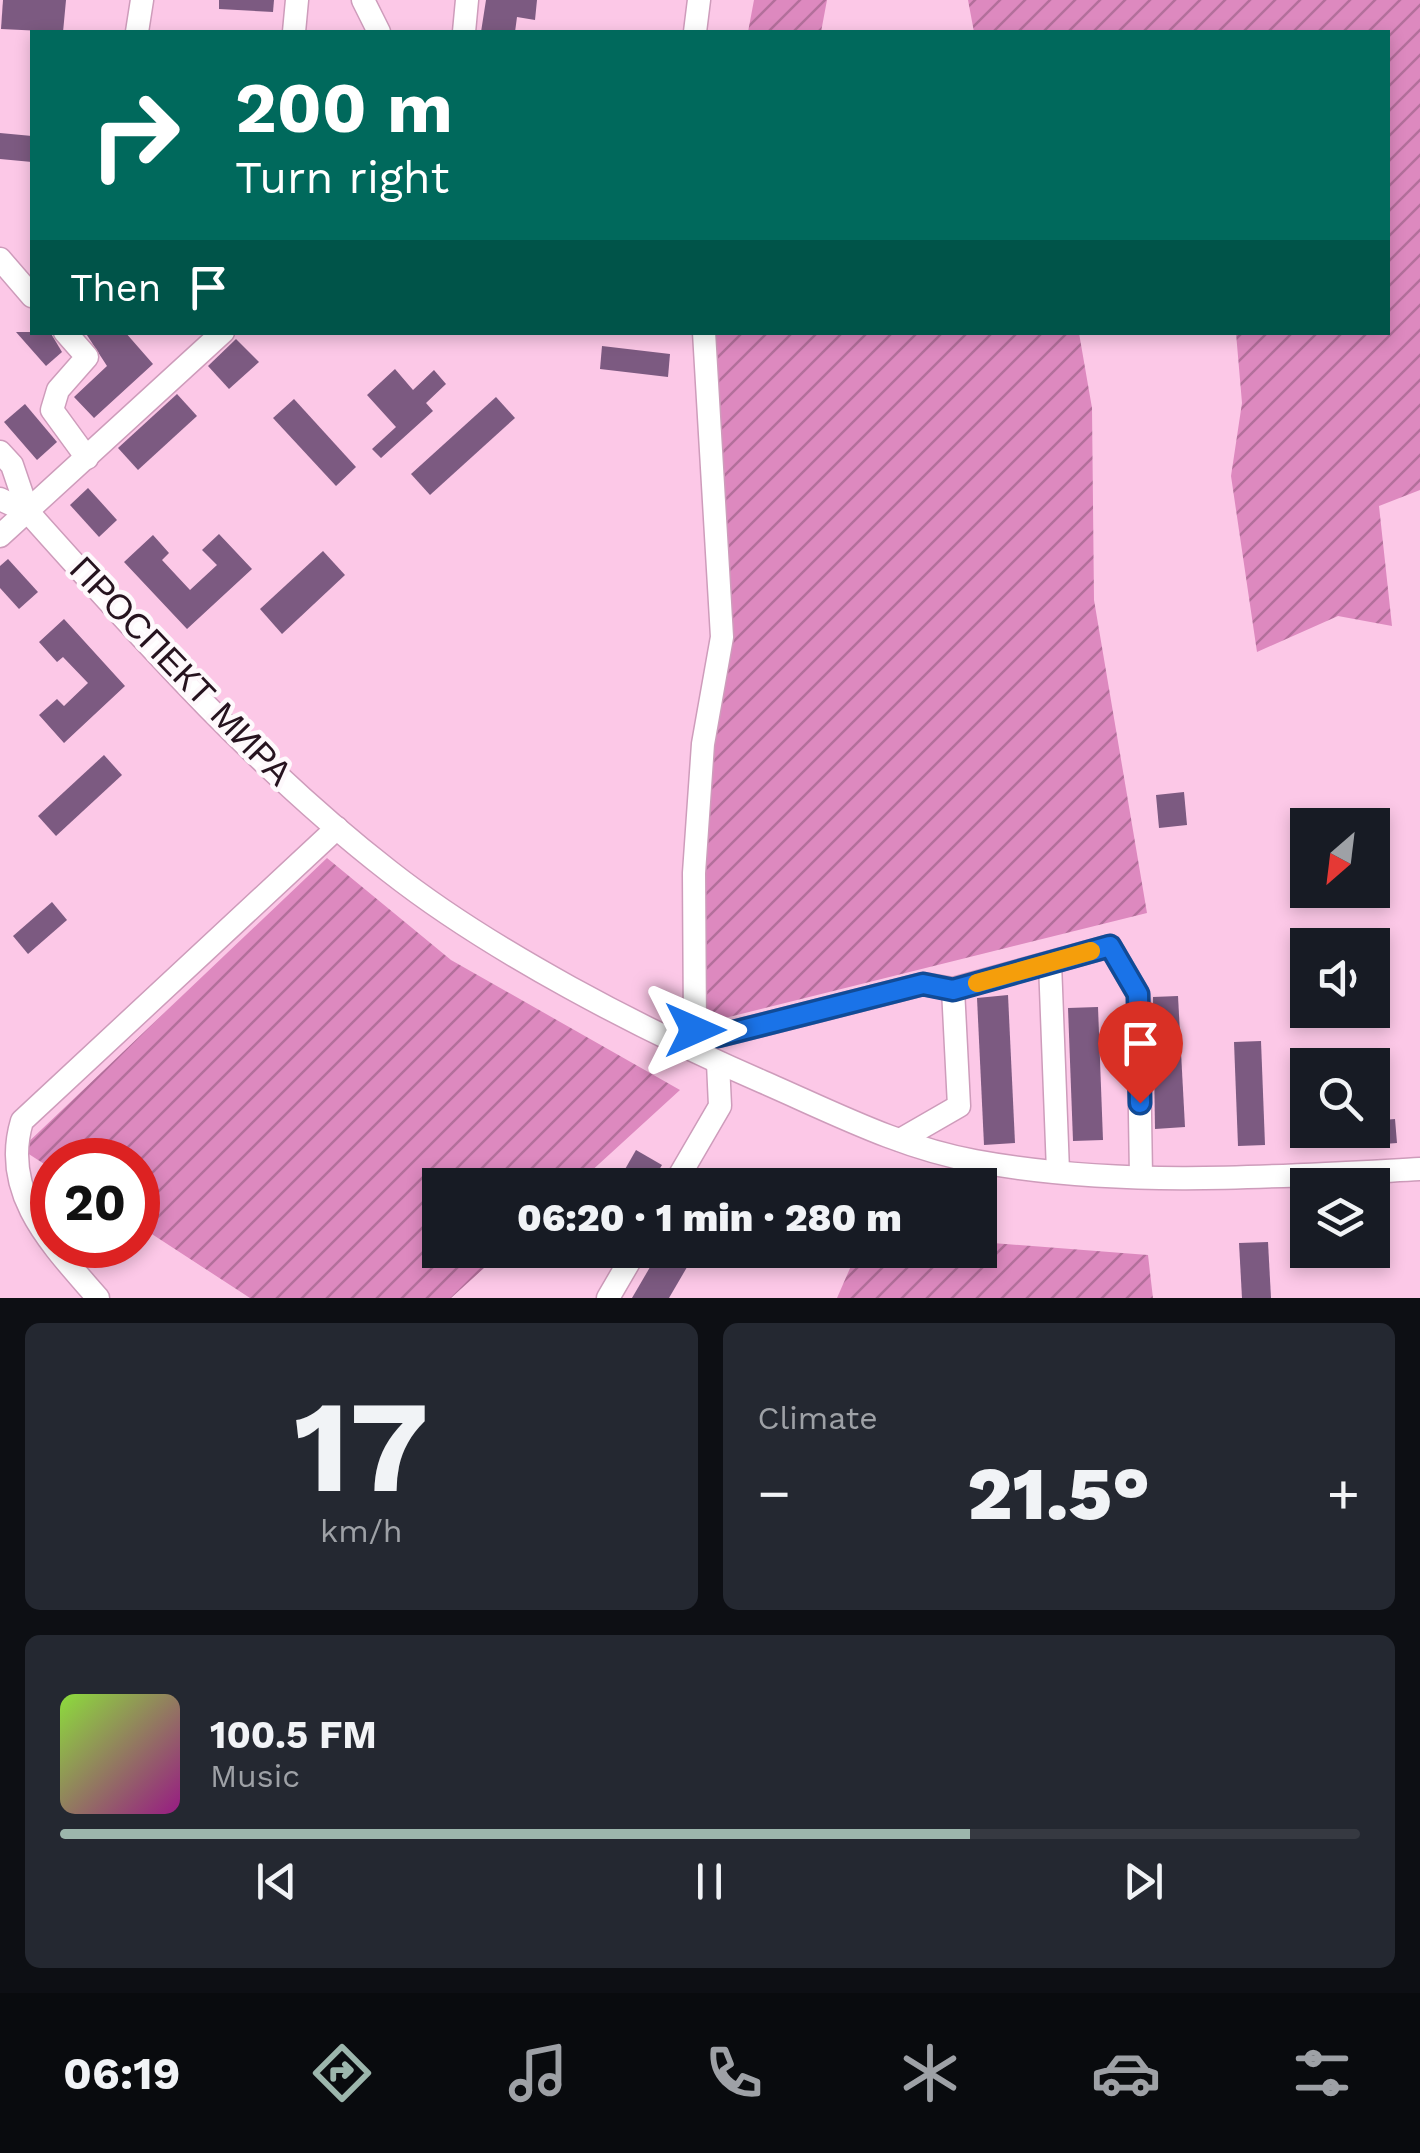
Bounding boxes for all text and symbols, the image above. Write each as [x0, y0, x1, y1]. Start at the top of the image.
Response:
text: 200 m [235, 67, 453, 149]
icon: right [70, 70, 200, 200]
text: Turn right [235, 151, 449, 204]
icon: arrive [181, 260, 236, 315]
text: Then [70, 266, 161, 310]
street label: ПРОСПЕКТ МИРА [61, 548, 301, 794]
north arrow [1290, 808, 1390, 908]
map controls [1290, 808, 1390, 1268]
button: sound [1290, 928, 1390, 1028]
position arrow [643, 978, 747, 1082]
pin [1098, 1001, 1183, 1104]
icon: arrive [1113, 1016, 1168, 1071]
button: search [1290, 1048, 1390, 1148]
speed limit sign: 20 [30, 1138, 160, 1268]
button: layers [1290, 1168, 1390, 1268]
text: 06:20 · 1 min · 280 m [517, 1196, 902, 1240]
text: 17 [294, 1370, 429, 1523]
text: Climate [758, 1399, 878, 1437]
text: 21.5° [967, 1449, 1150, 1537]
text: − [758, 1461, 791, 1525]
text: + [1327, 1461, 1360, 1525]
text: km/h [320, 1512, 402, 1550]
text: 100.5 FM [210, 1713, 377, 1757]
text: Music [210, 1757, 300, 1795]
icon: previous [249, 1854, 304, 1909]
icon: pause [682, 1854, 737, 1909]
icon: next [1116, 1854, 1171, 1909]
icon: directions [307, 2038, 377, 2108]
icon: music [503, 2038, 573, 2108]
icon: phone [699, 2038, 769, 2108]
icon: climate [895, 2038, 965, 2108]
icon: car [1091, 2038, 1161, 2108]
icon: filters [1287, 2038, 1357, 2108]
text: 06:19 [63, 2047, 180, 2100]

